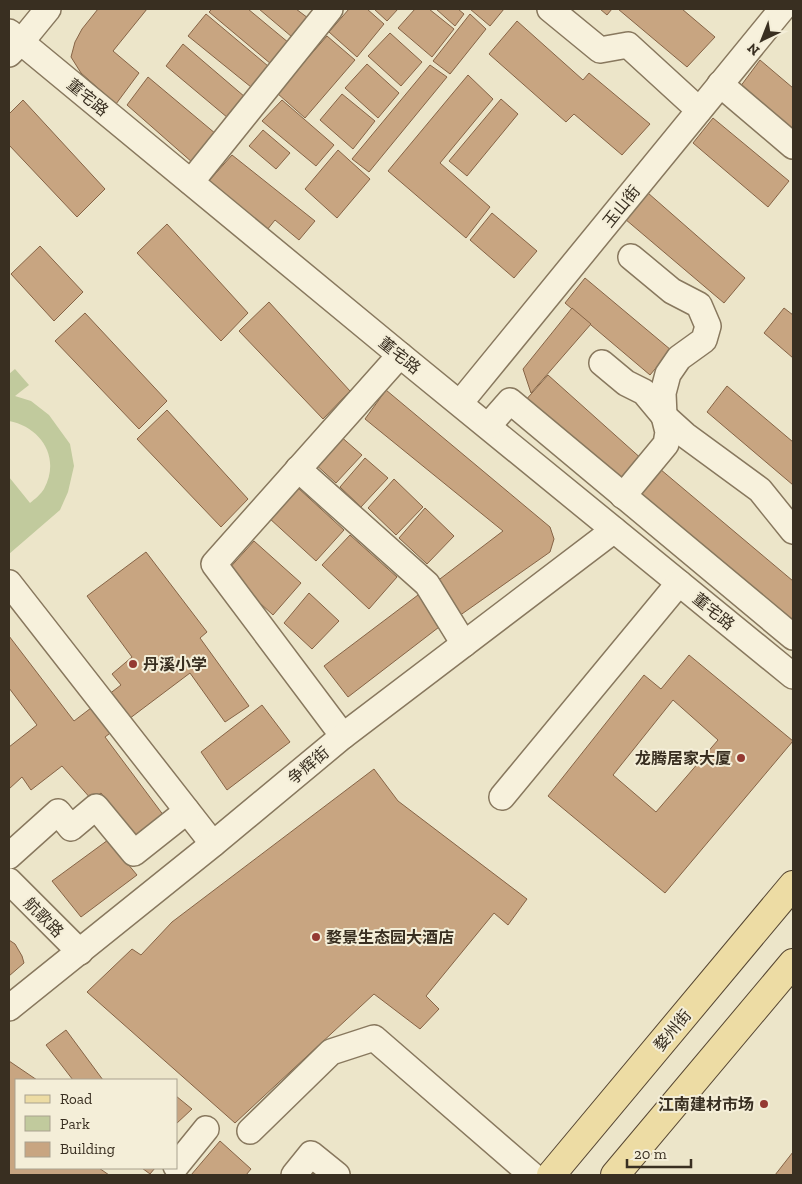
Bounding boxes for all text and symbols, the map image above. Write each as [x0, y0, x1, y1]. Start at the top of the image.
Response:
north arrow [737, 15, 787, 65]
text: N [744, 39, 763, 59]
street label: 董宅路 [63, 75, 112, 120]
street label: 玉山街 [599, 182, 644, 231]
street label: 董宅路 [375, 333, 424, 378]
street label: 董宅路 [689, 589, 738, 634]
place label: 丹溪小学 [143, 655, 207, 674]
marker: 丹溪小学 [127, 658, 139, 670]
street label: 争辉街 [284, 743, 333, 788]
place label: 龙腾居家大厦 [635, 749, 731, 768]
marker: 龙腾居家大厦 [735, 752, 747, 764]
street label: 航歌路 [20, 894, 67, 941]
place label: 婺景生态园大酒店 [326, 928, 454, 947]
marker: 婺景生态园大酒店 [310, 931, 322, 943]
street label: 婺州街 [650, 1006, 695, 1055]
legend [15, 1079, 178, 1169]
text: Road [60, 1090, 93, 1108]
place label: 江南建材市场 [658, 1095, 754, 1114]
marker: 江南建材市场 [758, 1098, 770, 1110]
text: Park [60, 1115, 90, 1133]
scale bar [627, 1136, 691, 1168]
text: Building [60, 1140, 115, 1158]
text: 20 m [634, 1145, 667, 1163]

